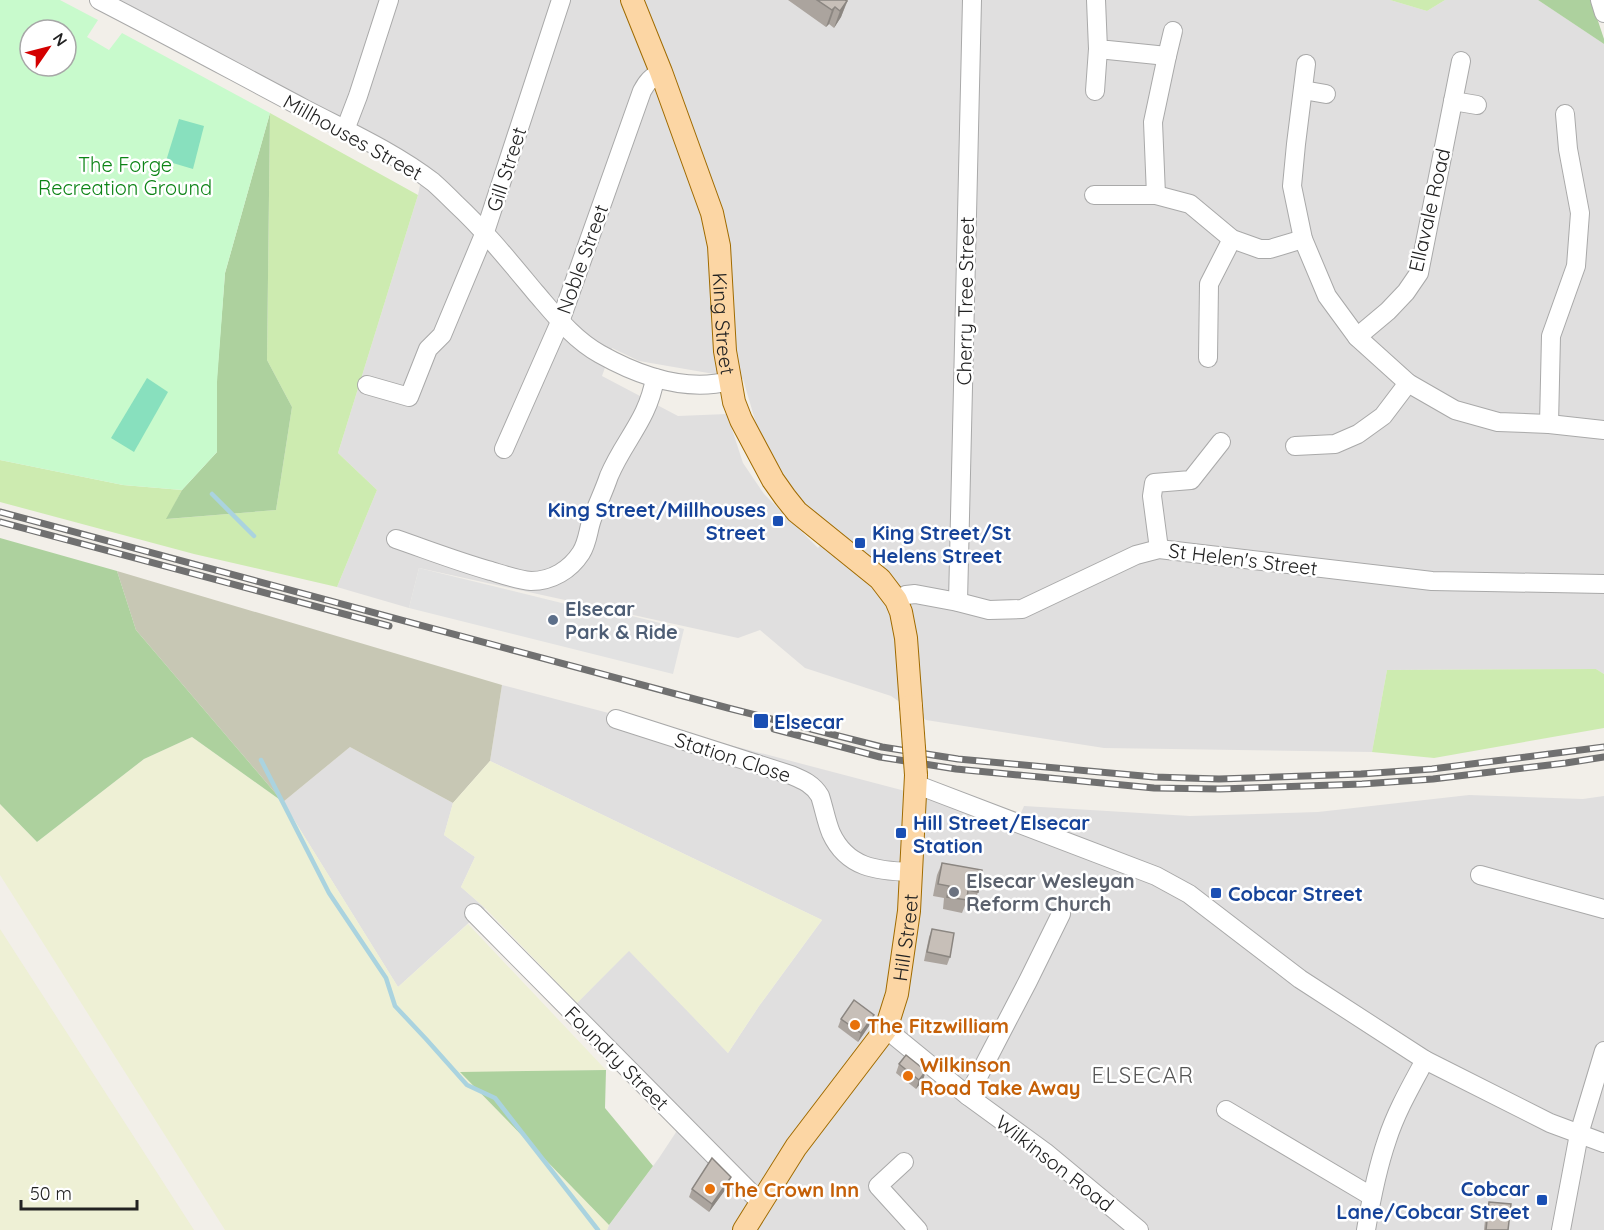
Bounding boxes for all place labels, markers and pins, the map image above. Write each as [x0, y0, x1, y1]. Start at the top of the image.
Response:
place label: King Street/Millhouses Street [547, 497, 766, 545]
marker: King Street/Millhouses Street [771, 514, 785, 528]
place label: King Street/St Helens Street [872, 520, 1012, 568]
marker: King Street/St Helens Street [853, 536, 867, 550]
place label: Elsecar Park & Ride [565, 596, 678, 644]
marker: Elsecar Park & Ride [546, 613, 560, 627]
place label: Elsecar [774, 709, 844, 734]
marker: Elsecar [752, 712, 770, 730]
place label: Hill Street/Elsecar Station [913, 810, 1090, 858]
marker: Hill Street/Elsecar Station [894, 826, 908, 840]
place label: Elsecar Wesleyan Reform Church [966, 868, 1135, 916]
place label: Cobcar Street [1228, 881, 1363, 906]
marker: Elsecar Wesleyan Reform Church [947, 885, 961, 899]
marker: Cobcar Street [1209, 886, 1223, 900]
place label: The Fitzwilliam [867, 1013, 1009, 1038]
marker: The Fitzwilliam [848, 1018, 862, 1032]
place label: Wilkinson Road Take Away [920, 1052, 1081, 1100]
marker: Wilkinson Road Take Away [901, 1069, 915, 1083]
place label: Cobcar Lane/Cobcar Street [1336, 1176, 1530, 1224]
place label: The Crown Inn [722, 1177, 859, 1202]
marker: The Crown Inn [703, 1182, 717, 1196]
marker: Cobcar Lane/Cobcar Street [1535, 1193, 1549, 1207]

